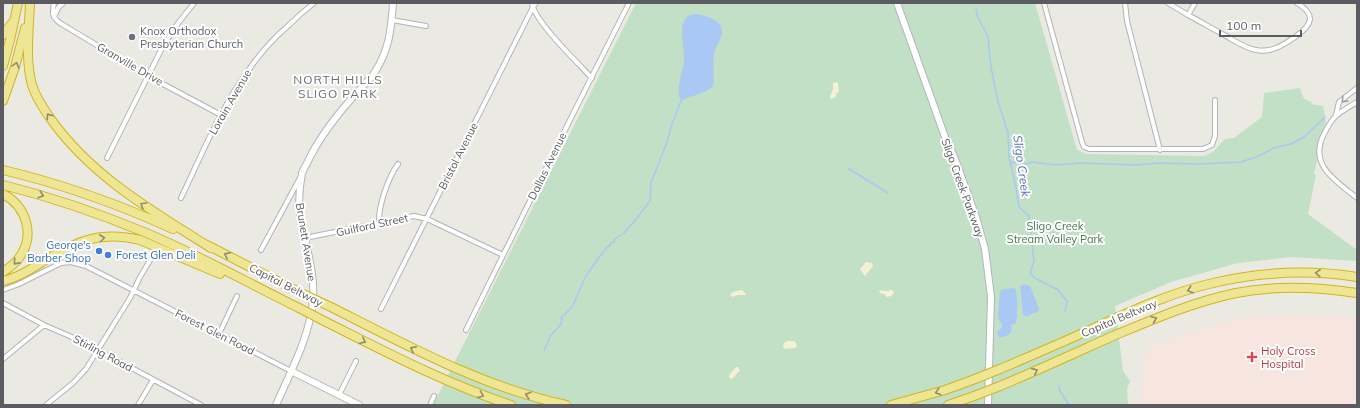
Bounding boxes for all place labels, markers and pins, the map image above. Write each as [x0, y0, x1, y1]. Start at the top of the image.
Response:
place label: Knox Orthodox Presbyterian Church [140, 24, 243, 51]
marker: Knox Orthodox Presbyterian Church [127, 32, 137, 42]
place label: George's Barber Shop [27, 238, 91, 265]
marker: George's Barber Shop [94, 246, 104, 256]
place label: Forest Glen Deli [116, 248, 196, 262]
marker: Forest Glen Deli [103, 250, 113, 260]
place label: Holy Cross Hospital [1261, 344, 1316, 371]
marker: Holy Cross Hospital [1246, 351, 1258, 363]

